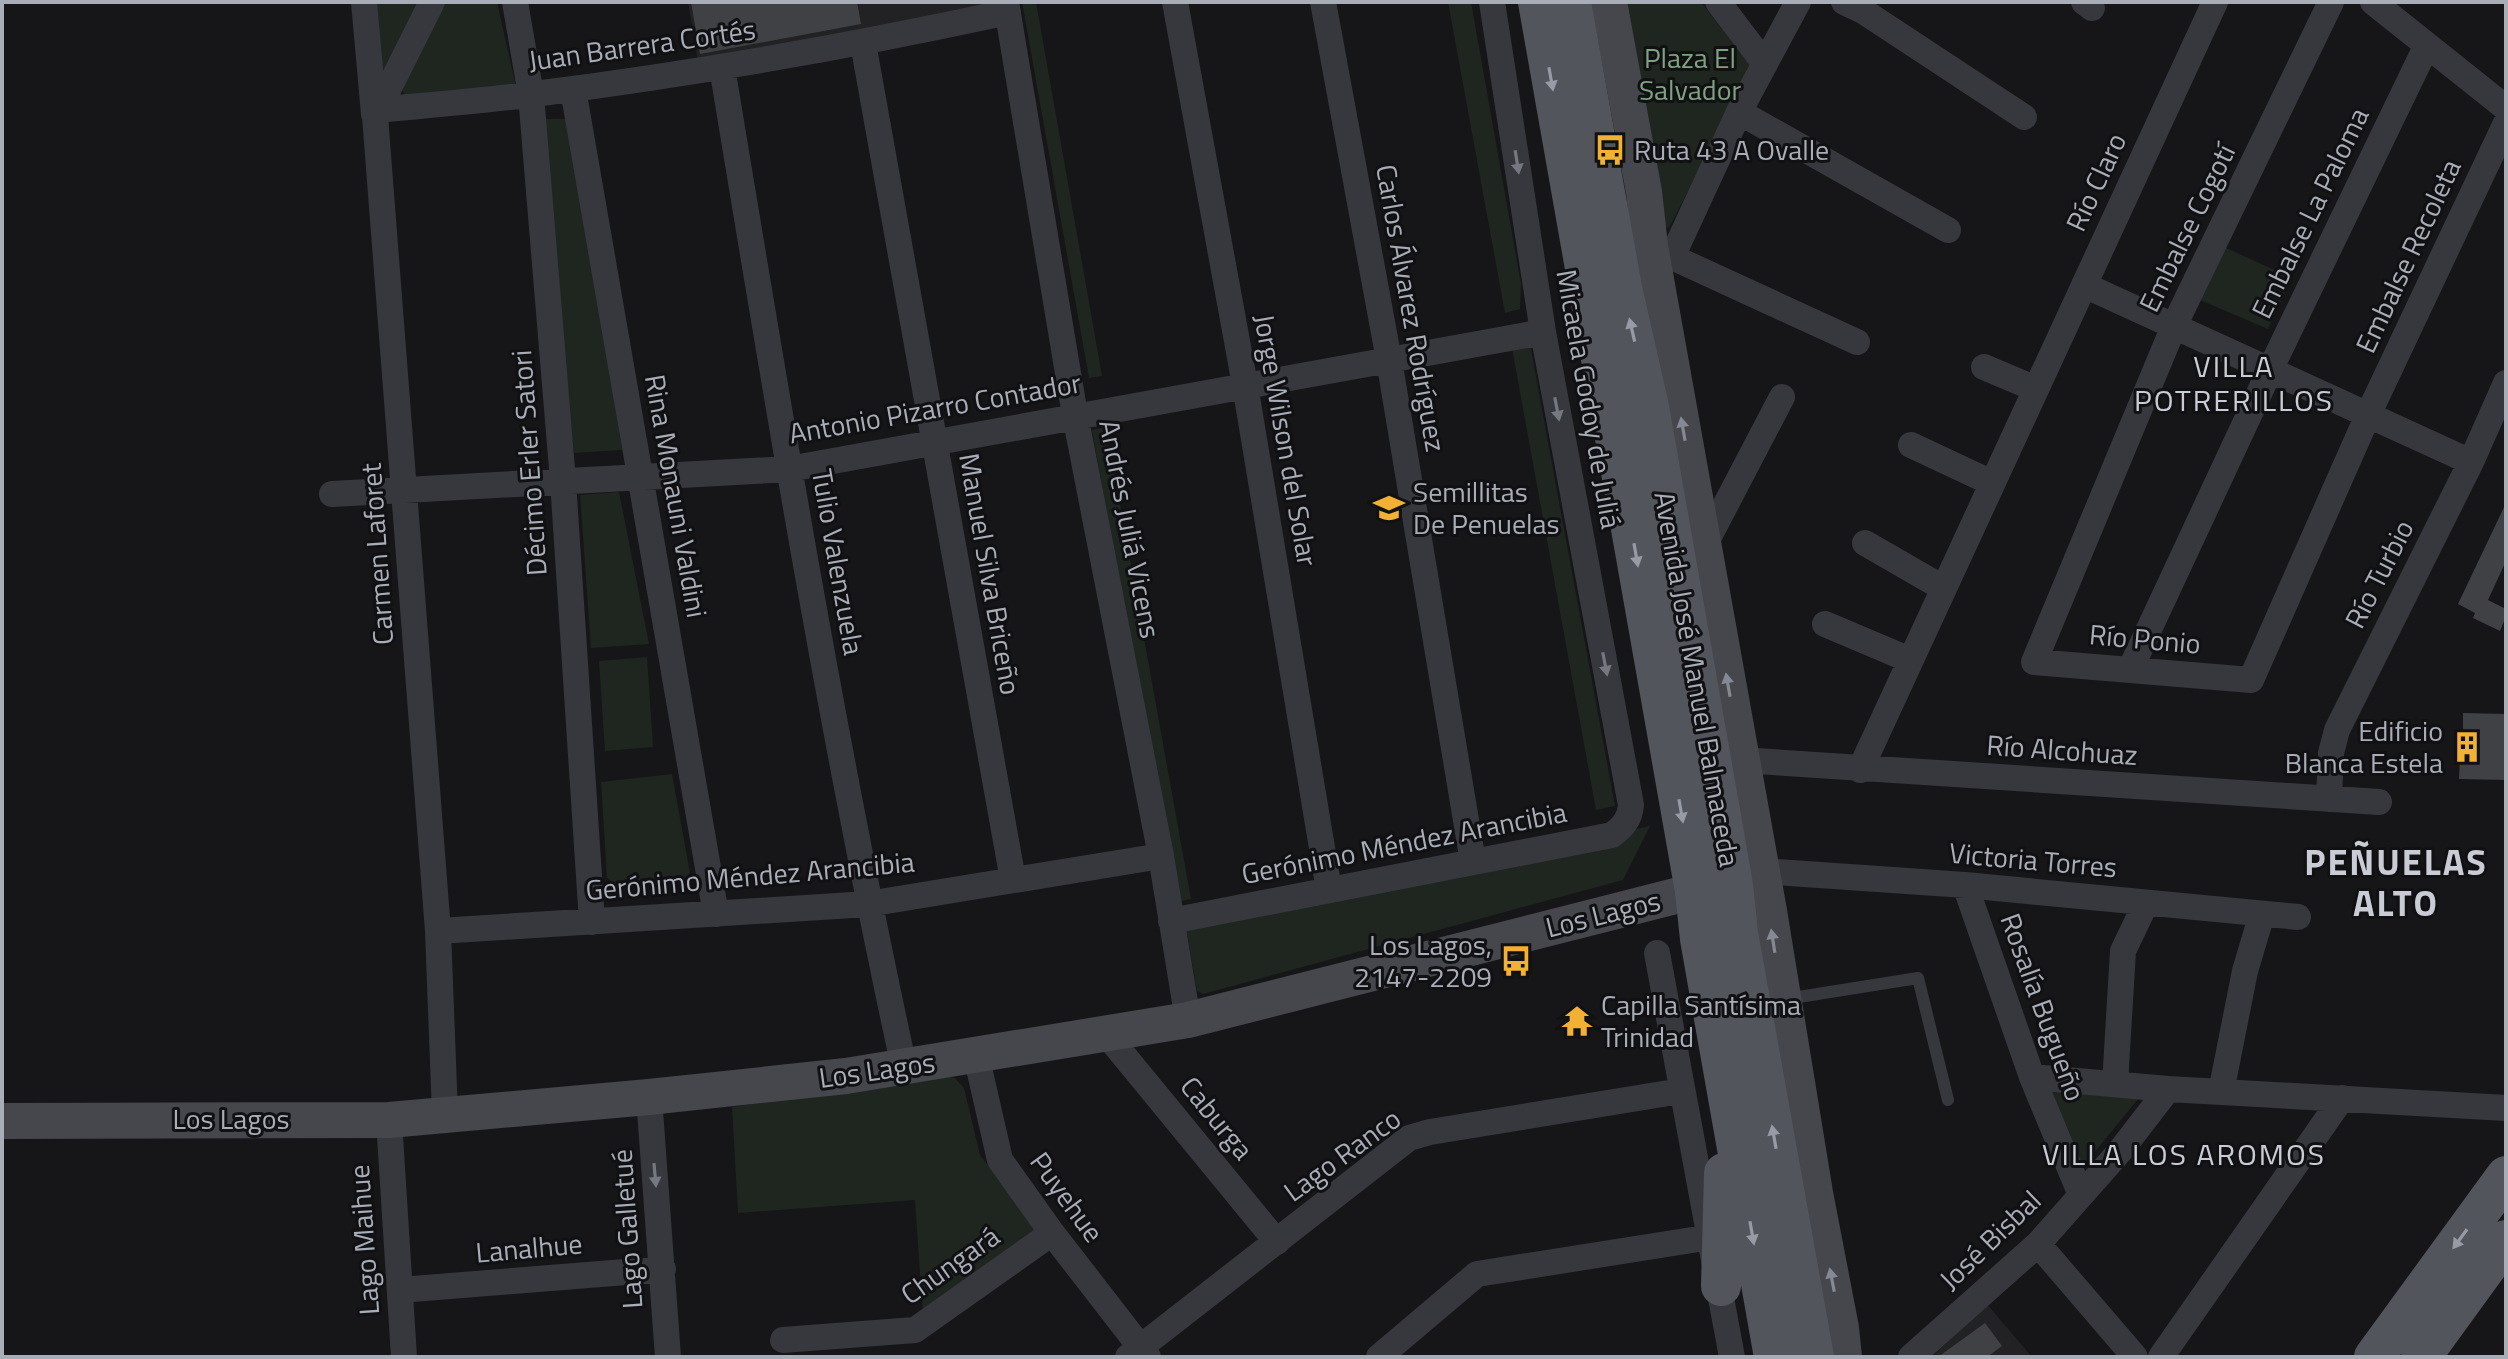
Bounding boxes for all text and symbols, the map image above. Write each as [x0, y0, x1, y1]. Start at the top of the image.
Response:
street label: Juan Barrera Cortés [526, 7, 758, 82]
park label: Plaza El Salvador [1639, 36, 1741, 111]
one-way arrow [1546, 67, 1558, 92]
street label: Embalse La Paloma [2240, 100, 2379, 326]
street label: Río Claro [2054, 125, 2137, 238]
place label: Ruta 43 A Ovalle [1634, 128, 1829, 171]
bus stop icon: Ruta 43 A Ovalle [1593, 133, 1627, 167]
street label: Embalse Cogotí [2127, 135, 2247, 319]
one-way arrow [1511, 150, 1523, 175]
street label: Embalse Recoleta [2344, 152, 2471, 360]
street label: Carlos Álvarez Rodríguez [1365, 161, 1458, 455]
street label: Micaela Godoy de Juliá [1546, 266, 1633, 532]
street label: Jorge Wilson del Solar [1243, 311, 1330, 570]
one-way arrow [1625, 317, 1638, 342]
district label: VILLA POTRERILLOS [2134, 343, 2334, 423]
street label: Décimo Erler Satori [499, 349, 558, 577]
street label: Antonio Pizarro Contador [786, 361, 1085, 454]
street label: Rina Monauni Valdini [634, 371, 719, 621]
one-way arrow [1551, 397, 1564, 422]
street label: Andrés Juliá Vicens [1088, 416, 1173, 642]
one-way arrow [1677, 416, 1689, 441]
street label: Manuel Silva Briceño [948, 450, 1033, 698]
street label: Carmen Laforet [349, 461, 404, 646]
street label: Tulio Valenzuela [801, 466, 876, 658]
place label: Semillitas De Penuelas [1413, 470, 1560, 545]
street label: Avenida José Manuel Balmaceda [1643, 488, 1752, 870]
school or university icon: Semillitas De Penuelas [1372, 491, 1406, 525]
street label: Río Turbio [2333, 512, 2424, 636]
one-way arrow [1630, 543, 1642, 568]
street label: Río Ponio [2088, 612, 2202, 665]
one-way arrow [1599, 652, 1612, 677]
one-way arrow [1721, 672, 1733, 697]
place label: Edificio Blanca Estela [2285, 709, 2443, 784]
street label: Río Alcohuaz [1985, 723, 2139, 776]
building icon: Edificio Blanca Estela [2450, 730, 2484, 764]
street label: Gerónimo Méndez Arancibia [1238, 790, 1570, 895]
one-way arrow [1675, 799, 1687, 824]
street label: Victoria Torres [1947, 831, 2119, 888]
district label: PEÑUELAS ALTO [2304, 834, 2488, 930]
street label: Gerónimo Méndez Arancibia [584, 840, 916, 911]
street label: Los Lagos [1541, 879, 1665, 949]
street label: Rosalía Bugueño [1990, 907, 2097, 1107]
place label: Los Lagos, 2147-2209 [1354, 923, 1492, 998]
one-way arrow [1767, 928, 1779, 953]
bus stop icon: Los Lagos, 2147-2209 [1499, 944, 1533, 978]
place label: Capilla Santísima Trinidad [1601, 983, 1801, 1058]
temple icon: Capilla Santísima Trinidad [1560, 1004, 1594, 1038]
street label: Los Lagos [816, 1040, 938, 1099]
street label: Caburga [1170, 1067, 1265, 1169]
street label: Los Lagos [173, 1097, 289, 1140]
street label: Lago Ranco [1274, 1097, 1409, 1212]
one-way arrow [1768, 1124, 1780, 1149]
district label: VILLA LOS AROMOS [2042, 1131, 2326, 1177]
street label: Puyehue [1020, 1142, 1115, 1251]
street label: Lago Galletué [599, 1148, 654, 1310]
street label: Lago Maihue [337, 1163, 390, 1317]
one-way arrow [649, 1163, 662, 1188]
street label: José Bisbal [1929, 1180, 2051, 1299]
street label: Chungará [891, 1215, 1008, 1314]
street label: Lanalhue [474, 1221, 584, 1274]
one-way arrow [1746, 1221, 1758, 1246]
one-way arrow [2453, 1228, 2468, 1249]
one-way arrow [1825, 1267, 1837, 1292]

